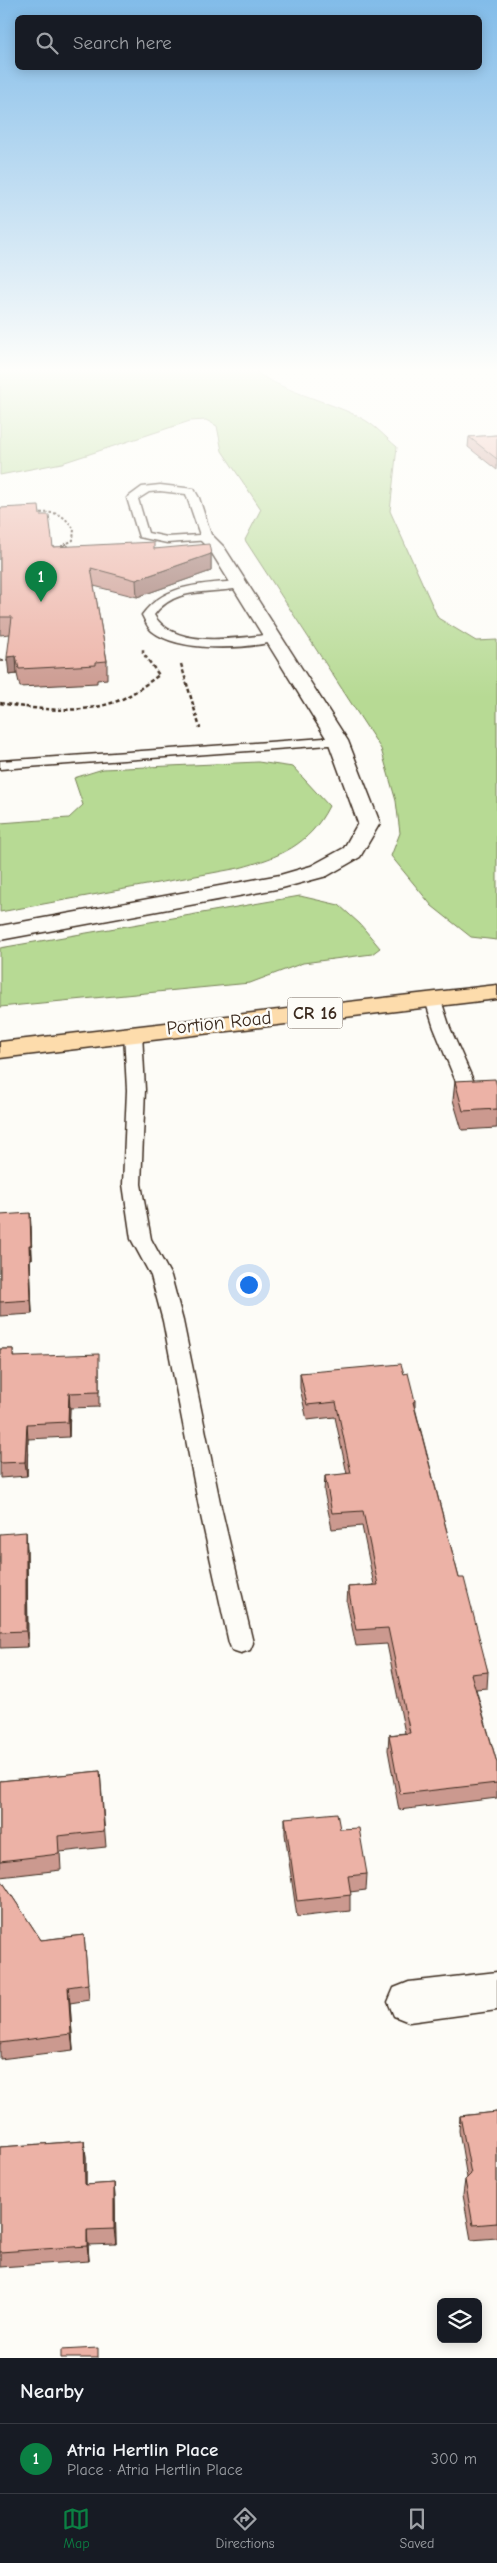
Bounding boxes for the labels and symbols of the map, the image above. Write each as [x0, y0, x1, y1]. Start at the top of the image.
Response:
pin: 1 [25, 561, 57, 602]
road number: CR 16 [288, 998, 342, 1028]
street label: Portion Road [166, 1007, 272, 1039]
your location [236, 1272, 262, 1298]

